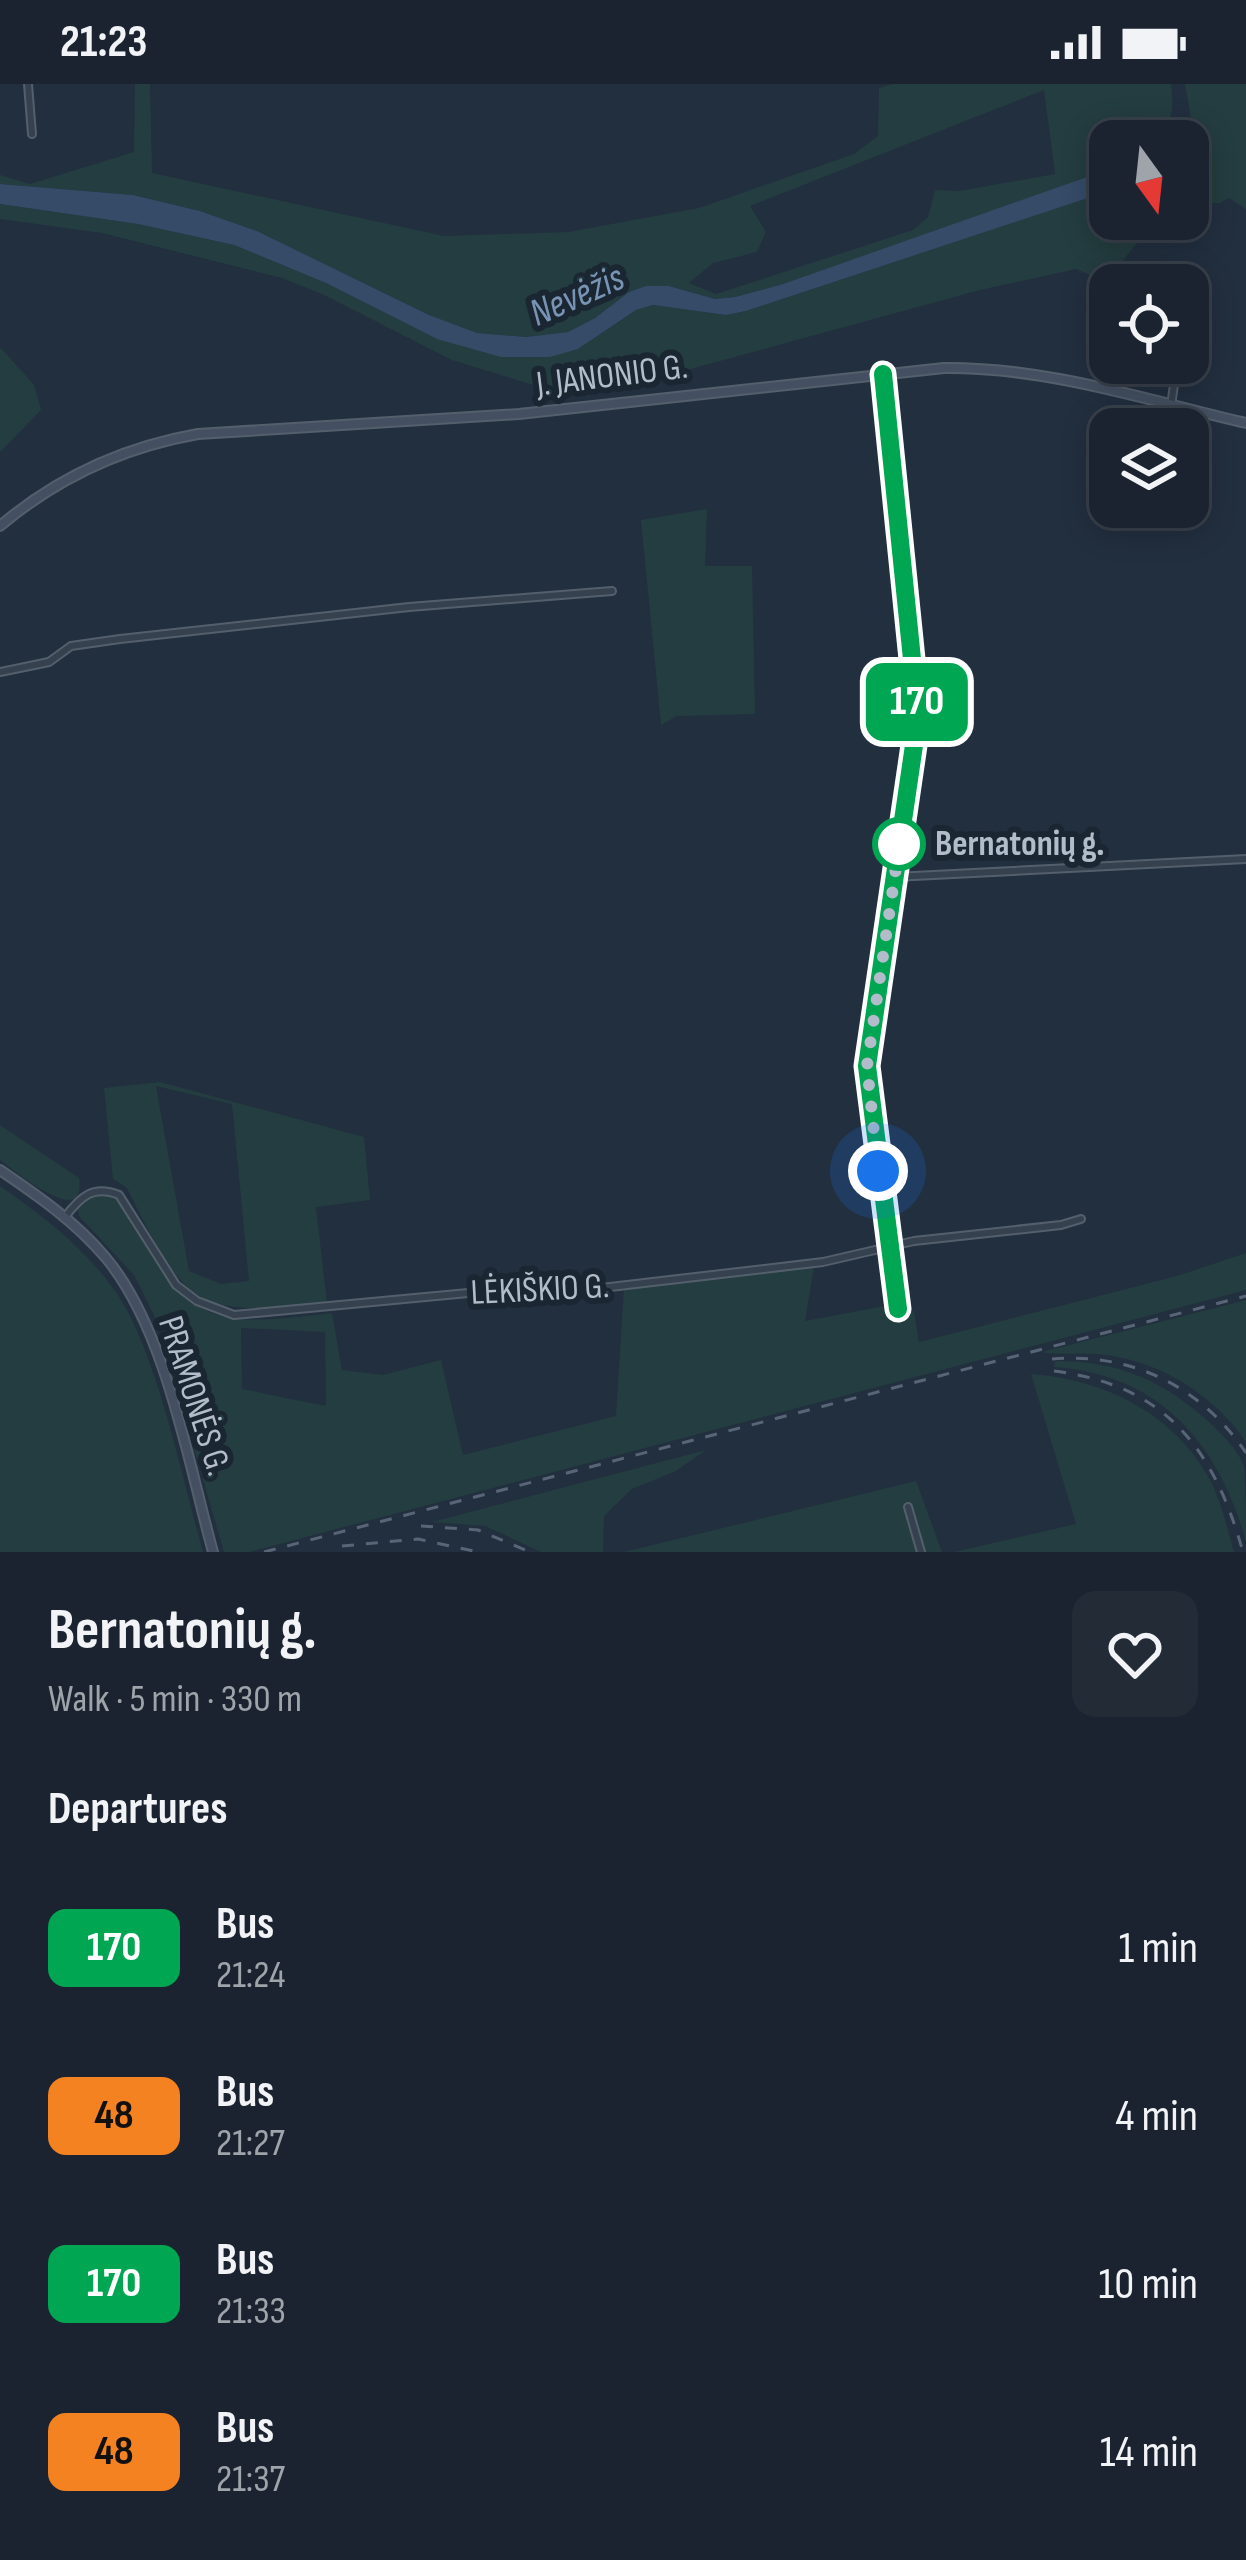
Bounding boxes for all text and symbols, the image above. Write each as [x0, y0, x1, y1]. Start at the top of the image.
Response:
text: 21:23 [60, 15, 147, 70]
north arrow [1089, 120, 1209, 240]
map controls [1089, 120, 1209, 528]
water label: Nevėžis [522, 254, 632, 338]
button: locate [1089, 264, 1209, 384]
street label: J. JANONIO G. [533, 345, 690, 407]
button: layers [1089, 408, 1209, 528]
line badge: 170 [848, 663, 986, 741]
text: 170 [890, 676, 944, 727]
marker: Bernatonių g. [874, 819, 924, 869]
place label: Bernatonių g. [935, 823, 1105, 866]
your location [848, 1141, 908, 1201]
street label: LĖKIŠKIO G. [470, 1265, 610, 1315]
street label: PRAMONĖS G. [148, 1311, 240, 1481]
button: heart [1072, 1591, 1198, 1717]
text: Bernatonių g. [48, 1597, 316, 1665]
text: Walk · 5 min · 330 m [48, 1676, 302, 1723]
text: Departures [48, 1782, 227, 1837]
text: Bus [216, 1897, 274, 1952]
text: 1 min [1119, 1921, 1198, 1976]
text: 170 [87, 1922, 141, 1973]
text: 21:24 [216, 1952, 285, 1999]
text: Bus [216, 2065, 274, 2120]
text: 4 min [1116, 2089, 1198, 2144]
text: 48 [94, 2090, 134, 2141]
text: 21:27 [216, 2120, 285, 2167]
text: Bus [216, 2233, 274, 2288]
text: 10 min [1099, 2257, 1198, 2312]
text: 170 [87, 2258, 141, 2309]
text: 21:33 [216, 2288, 286, 2335]
text: Bus [216, 2401, 274, 2456]
text: 14 min [1100, 2425, 1198, 2480]
text: 48 [94, 2426, 134, 2477]
text: 21:37 [216, 2456, 285, 2503]

